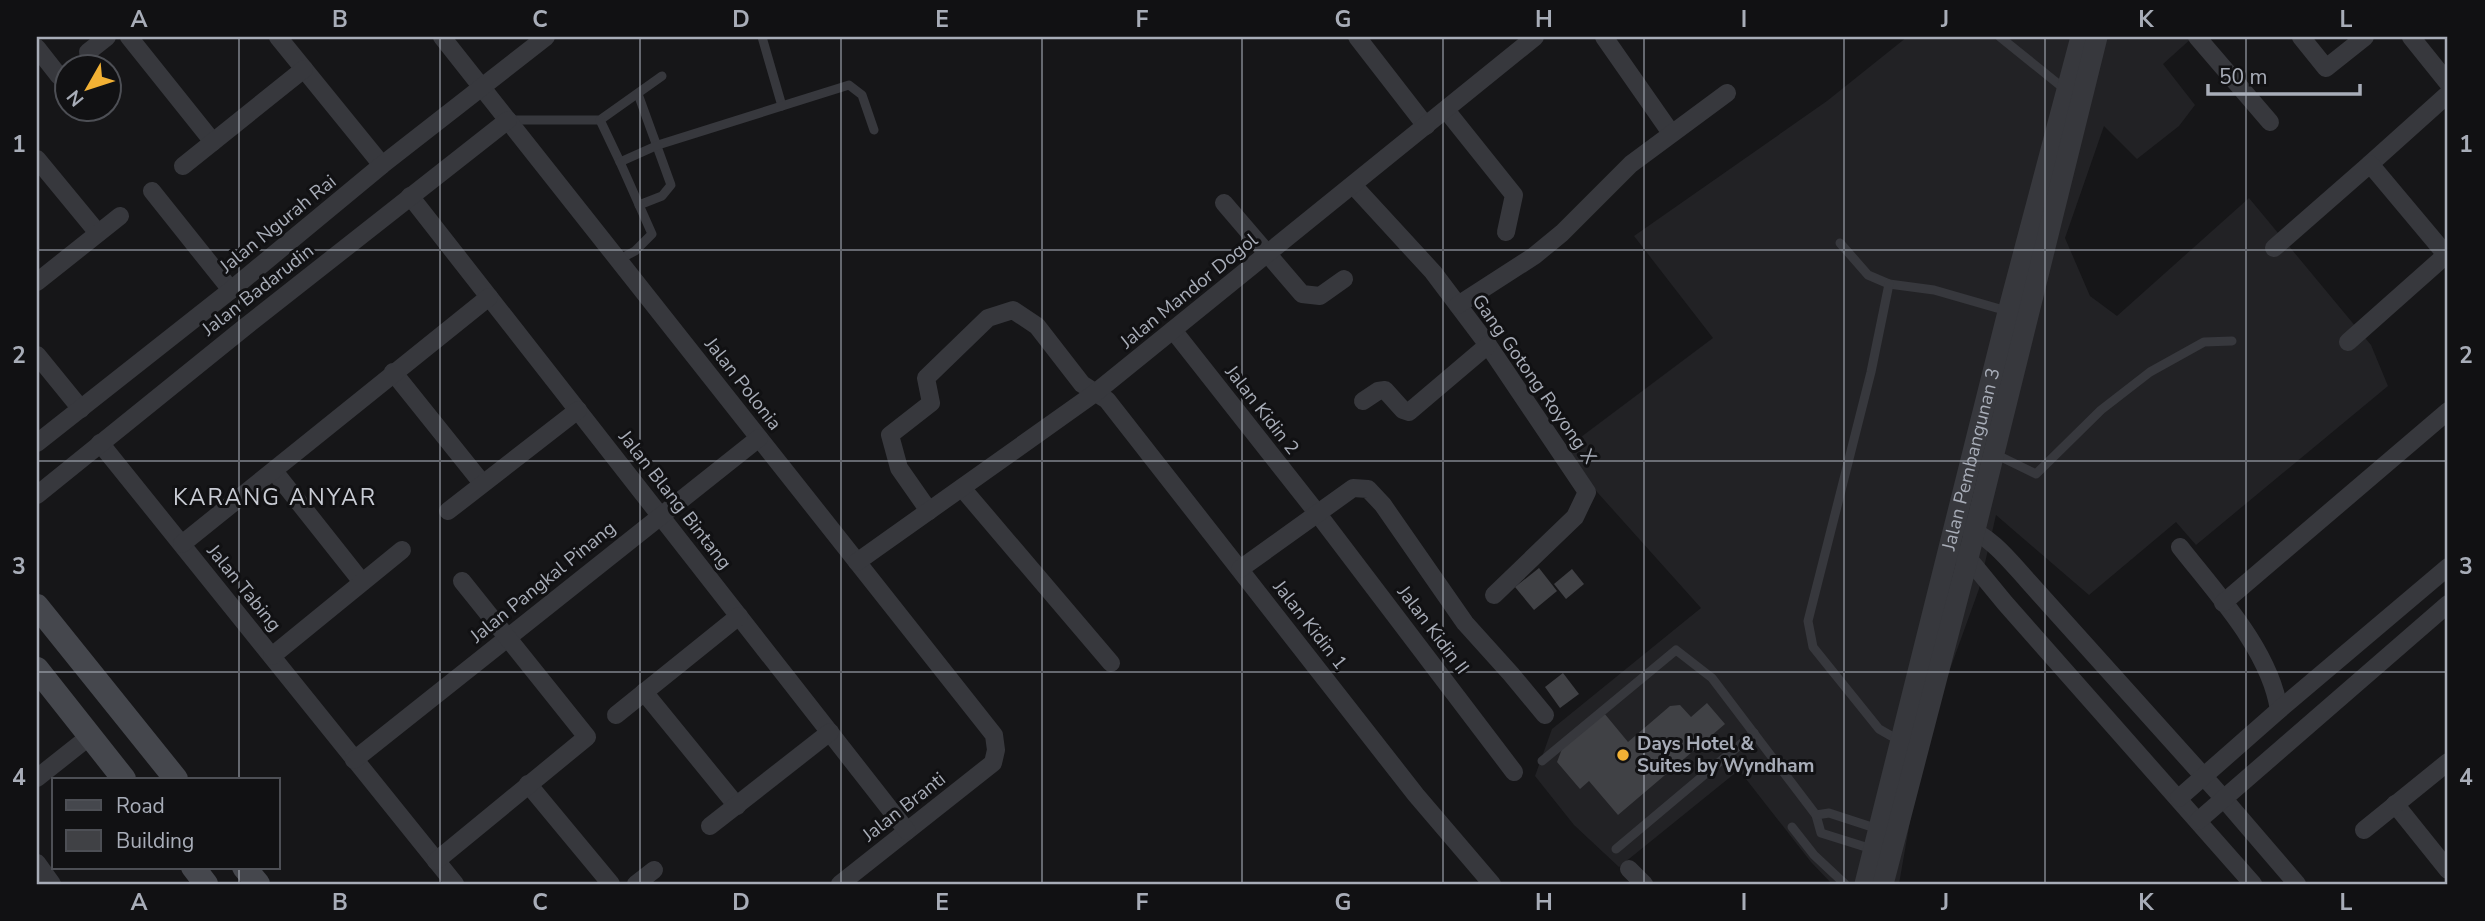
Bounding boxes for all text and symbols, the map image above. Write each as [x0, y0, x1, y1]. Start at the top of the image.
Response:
text: A [130, 4, 148, 35]
text: B [332, 4, 348, 35]
text: C [532, 4, 548, 35]
text: D [732, 4, 750, 35]
text: E [935, 4, 949, 35]
text: F [1136, 4, 1149, 35]
text: G [1335, 4, 1351, 35]
text: H [1535, 4, 1553, 35]
text: I [1741, 4, 1747, 35]
text: J [1940, 4, 1949, 35]
text: K [2138, 4, 2154, 35]
text: L [2340, 4, 2353, 35]
north arrow [52, 52, 122, 122]
scale bar [2208, 52, 2361, 96]
text: 50 m [2219, 63, 2268, 91]
text: N [61, 84, 90, 112]
text: 1 [12, 129, 26, 160]
text: 1 [2459, 129, 2473, 160]
street label: Jalan Ngurah Rai [213, 169, 342, 280]
street label: Jalan Mandor Dogol [1114, 227, 1264, 355]
street label: Jalan Badarudin [196, 238, 319, 343]
street label: Gang Gotong Royong X [1466, 289, 1603, 469]
street label: Jalan Polonia [698, 331, 787, 436]
text: 2 [12, 340, 26, 371]
text: 2 [2459, 340, 2473, 371]
street label: Jalan Kidin 2 [1218, 359, 1305, 460]
street label: Jalan Pembangunan 3 [1936, 365, 2007, 554]
street label: Jalan Blang Bintang [612, 424, 737, 575]
district label: KARANG ANYAR [173, 482, 377, 513]
street label: Jalan Pangkal Pinang [464, 515, 621, 649]
street label: Jalan Tabing [200, 538, 287, 637]
text: 3 [12, 551, 26, 582]
text: 3 [2459, 551, 2473, 582]
street label: Jalan Kidin 1 [1266, 574, 1353, 675]
street label: Jalan Kidin II [1390, 580, 1475, 680]
place label: Days Hotel & Suites by Wyndham [1637, 731, 1814, 779]
marker: Days Hotel & Suites by Wyndham [1615, 747, 1631, 763]
text: 4 [12, 762, 26, 793]
text: 4 [2459, 762, 2473, 793]
street label: Jalan Branti [856, 766, 951, 848]
legend [52, 778, 280, 869]
text: Road [116, 792, 165, 820]
text: Building [116, 827, 194, 855]
text: A [130, 887, 148, 918]
text: B [332, 887, 348, 918]
text: C [532, 887, 548, 918]
text: D [732, 887, 750, 918]
text: E [935, 887, 949, 918]
text: F [1136, 887, 1149, 918]
text: G [1335, 887, 1351, 918]
text: H [1535, 887, 1553, 918]
text: I [1741, 887, 1747, 918]
text: J [1940, 887, 1949, 918]
text: K [2138, 887, 2154, 918]
text: L [2340, 887, 2353, 918]

